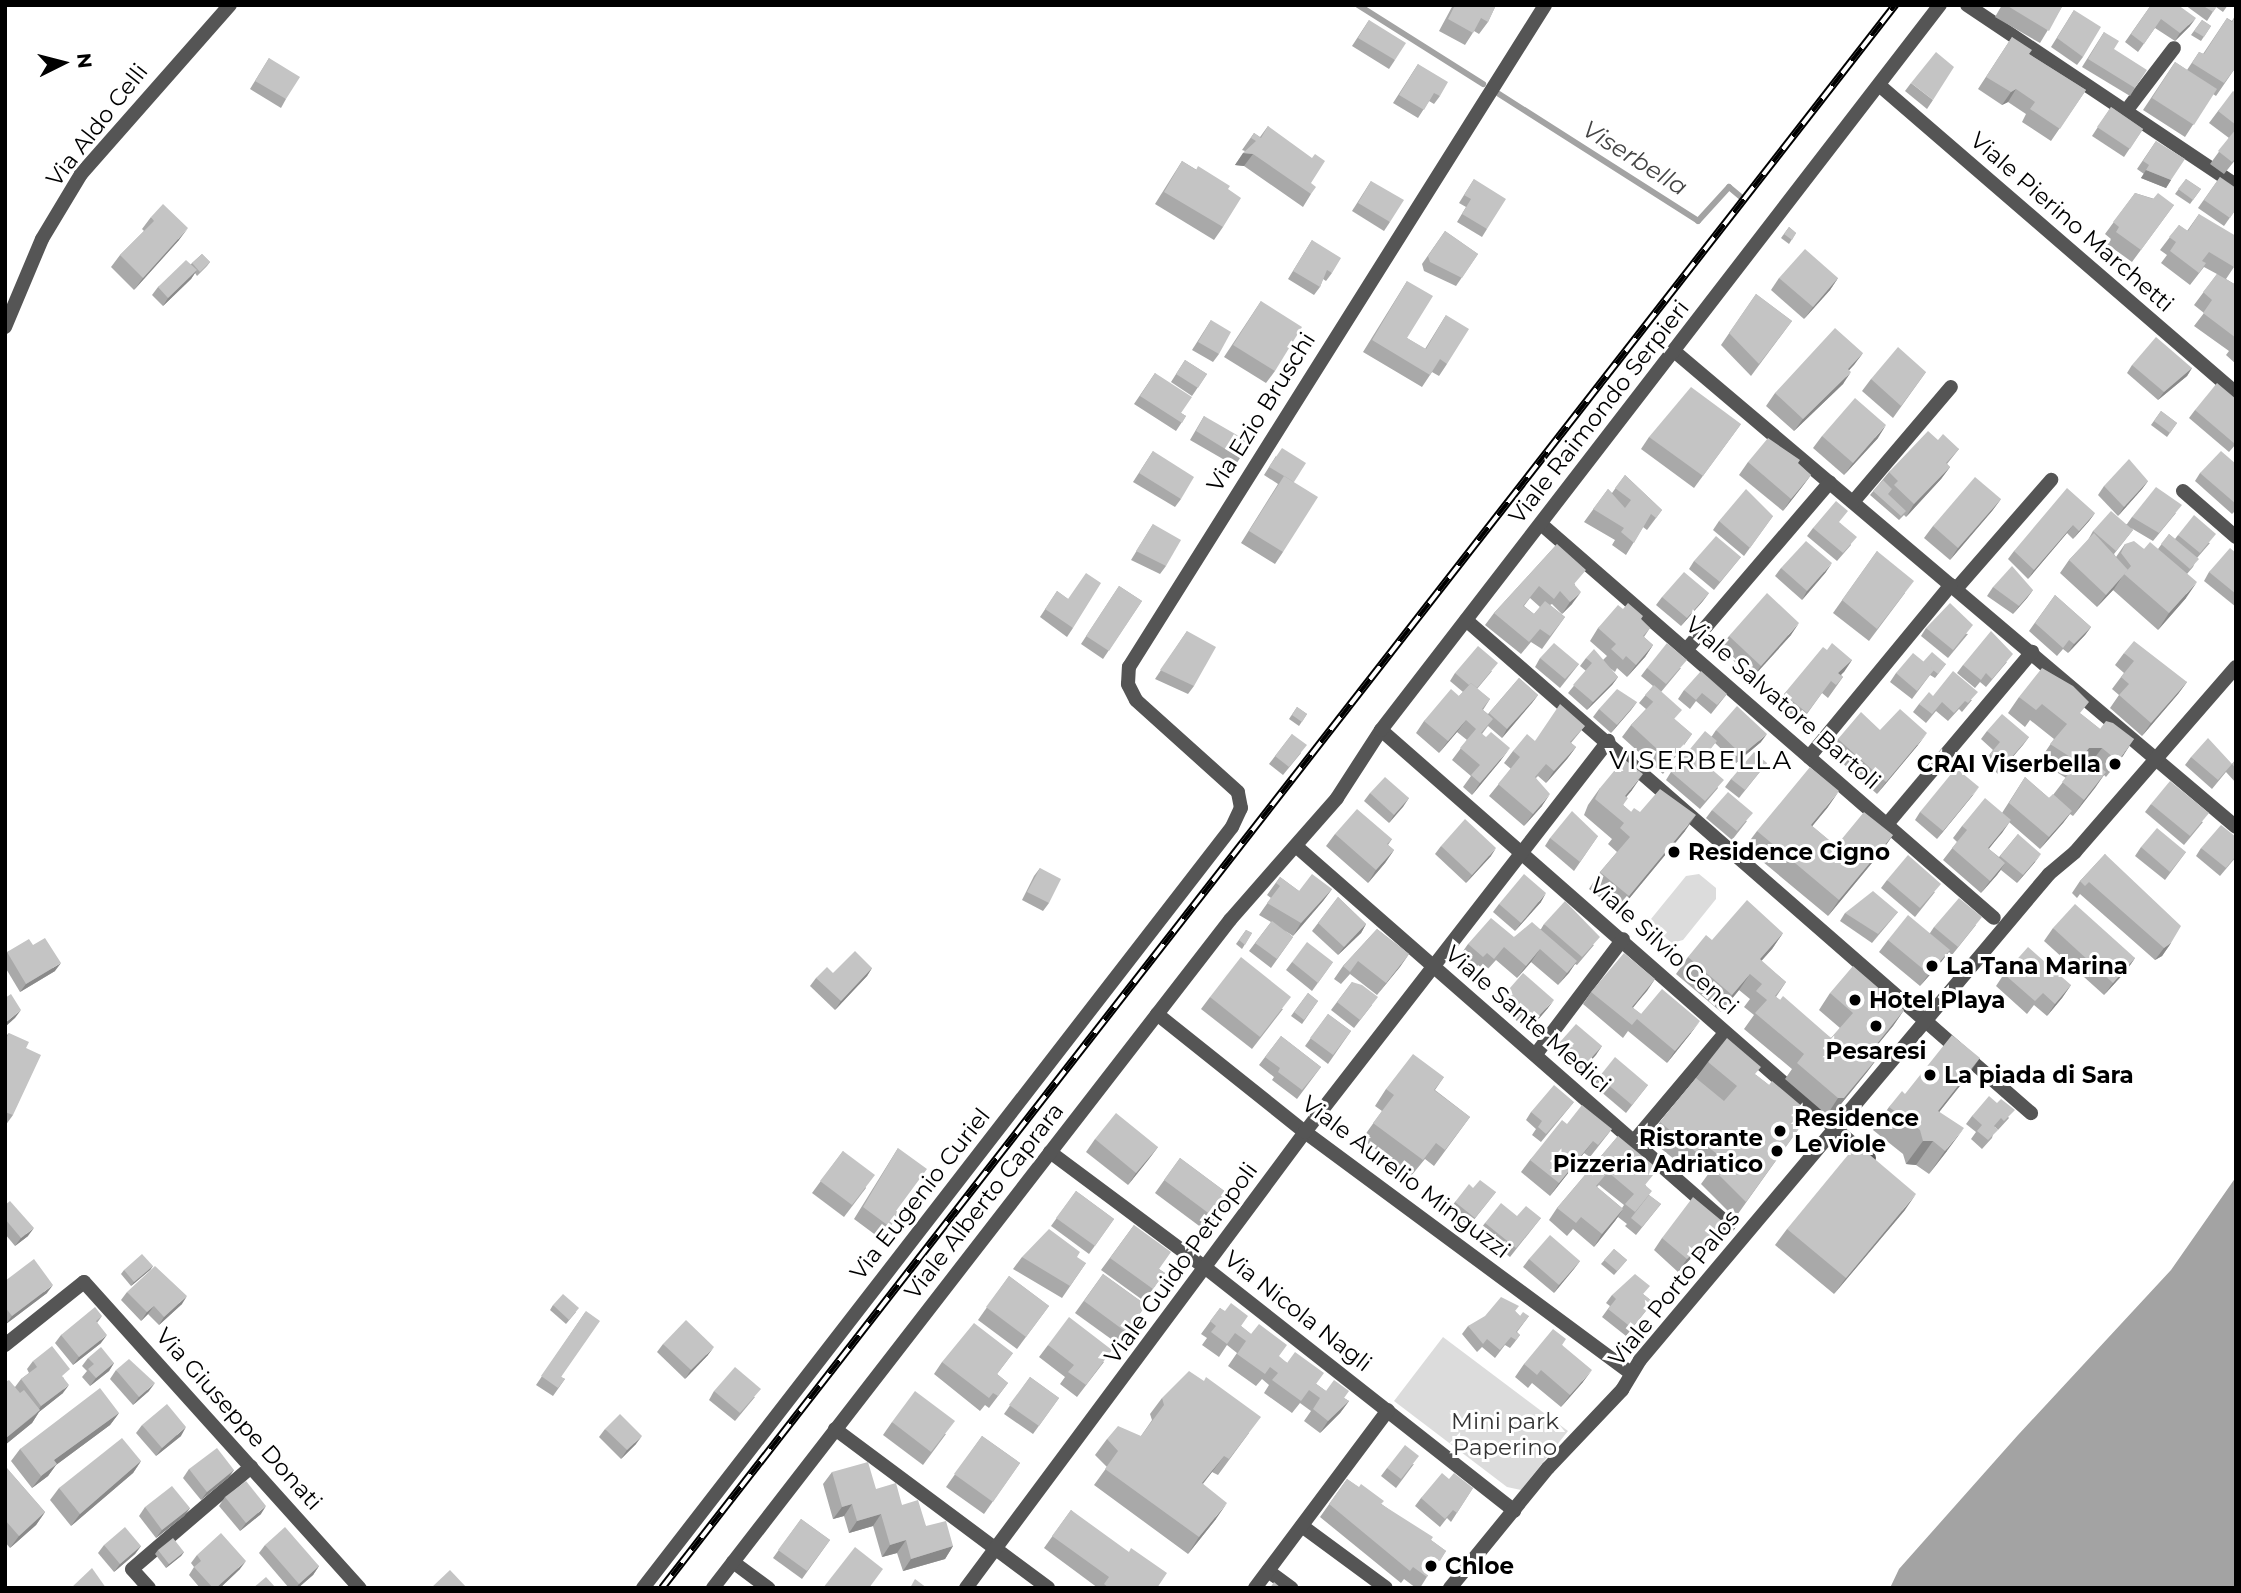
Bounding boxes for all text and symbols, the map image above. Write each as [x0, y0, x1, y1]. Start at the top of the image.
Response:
north arrow [28, 28, 98, 98]
text: N [72, 52, 97, 70]
street label: Via Aldo Celli [40, 58, 154, 192]
water label: Viserbella [1577, 114, 1693, 202]
street label: Viale Pierino Marchetti [1965, 126, 2179, 318]
street label: Viale Raimondo Serpieri [1503, 295, 1695, 529]
street label: Via Ezio Bruschi [1201, 327, 1321, 497]
street label: Viale Salvatore Bartoli [1680, 611, 1886, 795]
district label: VISERBELLA [1610, 745, 1792, 777]
place label: CRAI Viserbella [1917, 750, 2101, 778]
marker: CRAI Viserbella [2107, 756, 2123, 772]
place label: Residence Cigno [1688, 838, 1890, 866]
marker: Residence Cigno [1666, 844, 1682, 860]
street label: Viale Silvio Cenci [1584, 872, 1744, 1020]
street label: Viale Sante Medici [1440, 940, 1616, 1098]
place label: La Tana Marina [1946, 952, 2128, 980]
marker: La Tana Marina [1924, 958, 1940, 974]
place label: Hotel Playa [1869, 986, 2005, 1014]
marker: Hotel Playa [1847, 992, 1863, 1008]
marker: Pesaresi [1868, 1018, 1884, 1034]
place label: Pesaresi [1826, 1037, 1926, 1065]
place label: La piada di Sara [1944, 1061, 2134, 1089]
marker: La piada di Sara [1922, 1067, 1938, 1083]
street label: Viale Aurelio Minguzzi [1296, 1090, 1516, 1264]
street label: Viale Alberto Caprara [899, 1097, 1069, 1305]
street label: Via Eugenio Curiel [844, 1103, 996, 1285]
place label: Residence Le viole [1794, 1104, 1919, 1158]
marker: Residence Le viole [1772, 1123, 1788, 1139]
place label: Ristorante Pizzeria Adriatico [1553, 1124, 1763, 1178]
marker: Ristorante Pizzeria Adriatico [1769, 1143, 1785, 1159]
street label: Viale Guido Petropoli [1099, 1157, 1263, 1369]
street label: Viale Porto Palos [1603, 1204, 1745, 1372]
street label: Via Nicola Nagli [1219, 1245, 1377, 1377]
street label: Via Giuseppe Donati [150, 1322, 328, 1516]
park label: Mini park Paperino [1451, 1407, 1559, 1461]
place label: Chloe [1445, 1552, 1514, 1580]
marker: Chloe [1423, 1558, 1439, 1574]

